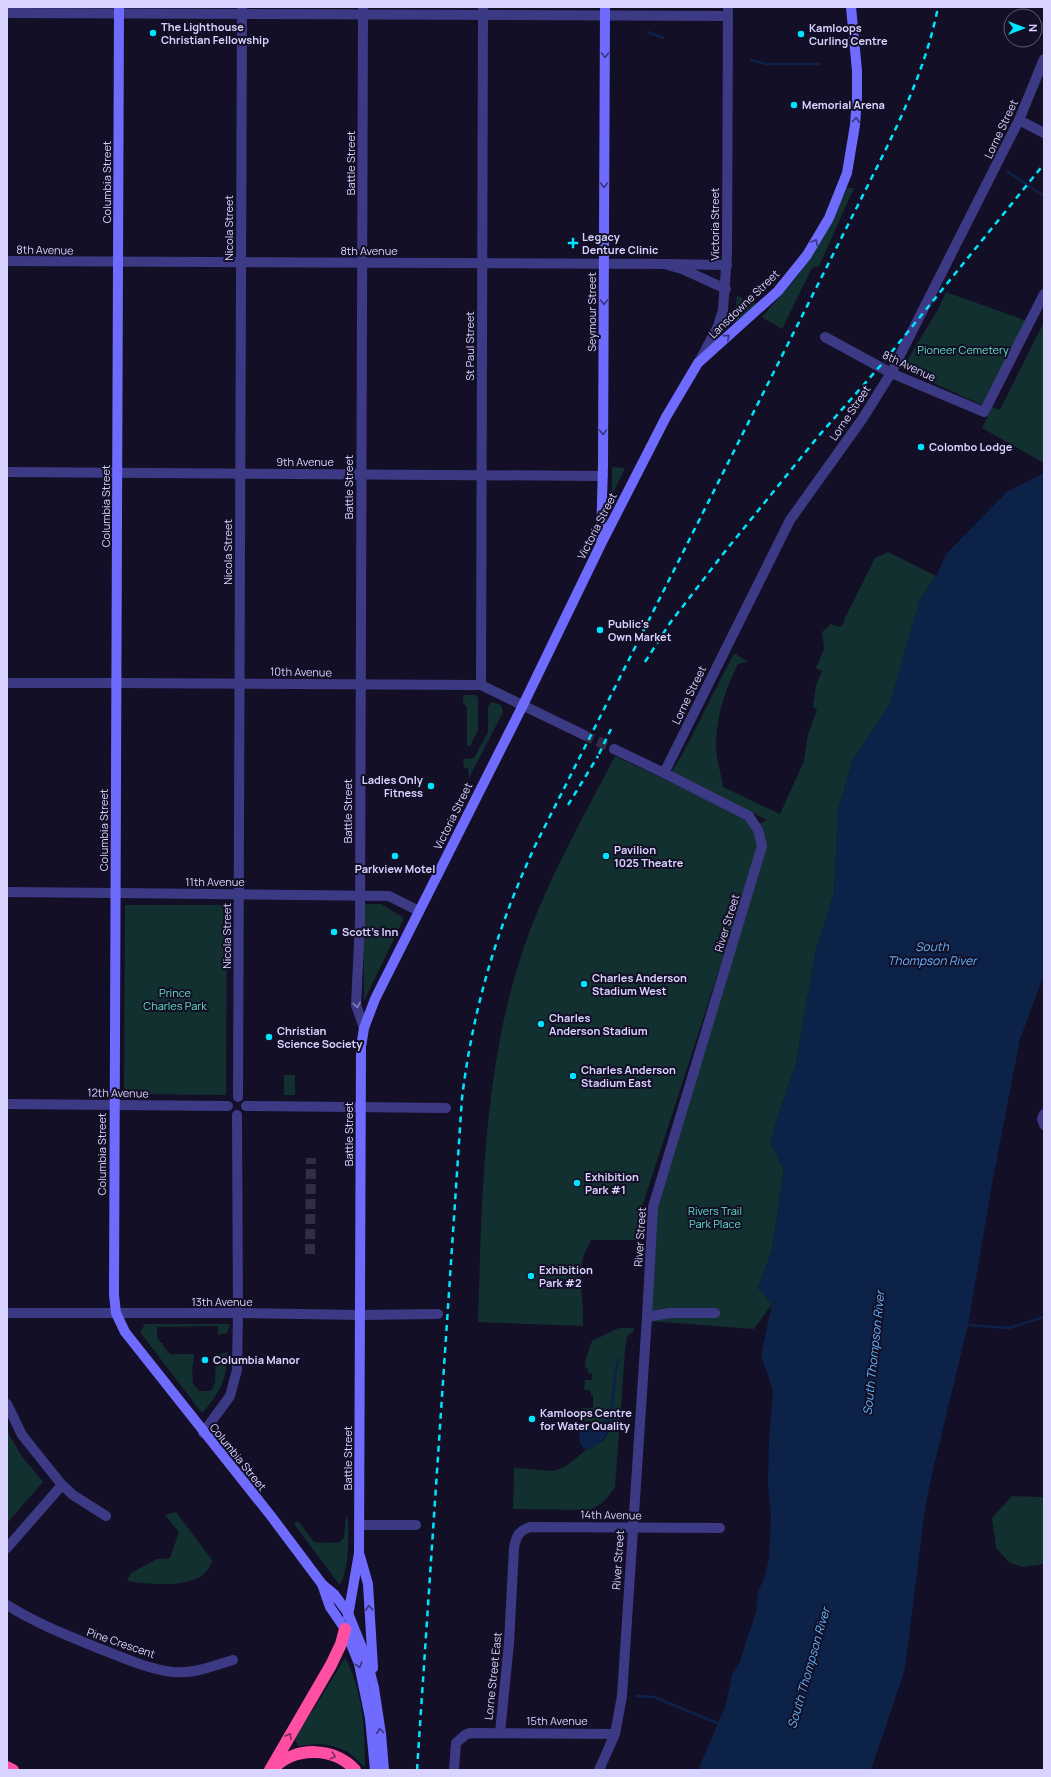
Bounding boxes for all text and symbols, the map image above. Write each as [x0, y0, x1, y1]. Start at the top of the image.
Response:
north arrow [1003, 8, 1043, 48]
place label: The Lighthouse Christian Fellowship [161, 19, 269, 47]
place label: Kamloops Curling Centre [809, 20, 888, 48]
text: N [1026, 24, 1041, 32]
marker: The Lighthouse Christian Fellowship [148, 28, 158, 38]
marker: Kamloops Curling Centre [796, 29, 806, 39]
one-way arrow [601, 52, 609, 58]
place label: Memorial Arena [802, 97, 885, 112]
street label: Lorne Street [980, 97, 1021, 161]
marker: Memorial Arena [789, 100, 799, 110]
one-way arrow [851, 117, 860, 123]
street label: Battle Street [343, 131, 358, 195]
street label: Columbia Street [99, 141, 114, 223]
one-way arrow [600, 182, 608, 188]
street label: Victoria Street [707, 188, 722, 260]
street label: Nicola Street [221, 195, 236, 261]
place label: Legacy Denture Clinic [582, 229, 658, 257]
marker: Legacy Denture Clinic [567, 237, 579, 249]
one-way arrow [810, 239, 817, 246]
street label: 8th Avenue [16, 242, 74, 258]
street label: 8th Avenue [340, 243, 398, 258]
street label: Lansdowne Street [705, 266, 782, 341]
street label: Seymour Street [584, 272, 599, 352]
one-way arrow [600, 299, 608, 305]
street label: St Paul Street [462, 311, 477, 381]
one-way arrow [722, 335, 730, 342]
park label: Pioneer Cemetery [917, 342, 1009, 357]
street label: 8th Avenue [880, 347, 939, 385]
street label: Lorne Street [826, 382, 874, 443]
one-way arrow [599, 429, 607, 435]
place label: Colombo Lodge [929, 439, 1013, 454]
marker: Colombo Lodge [916, 442, 926, 452]
street label: 9th Avenue [276, 454, 334, 469]
street label: Battle Street [341, 455, 356, 519]
street label: Columbia Street [98, 465, 113, 547]
street label: Victoria Street [573, 490, 620, 562]
street label: Nicola Street [220, 519, 235, 585]
place label: Public's Own Market [608, 616, 672, 644]
marker: Public's Own Market [595, 625, 605, 635]
street label: 10th Avenue [270, 663, 333, 680]
street label: Lorne Street [668, 663, 709, 727]
place label: Ladies Only Fitness [362, 772, 424, 800]
street label: Battle Street [340, 779, 355, 843]
street label: Victoria Street [430, 780, 475, 852]
marker: Ladies Only Fitness [426, 781, 436, 791]
street label: Columbia Street [96, 789, 111, 871]
place label: Pavilion 1025 Theatre [614, 842, 684, 870]
marker: Parkview Motel [390, 851, 400, 861]
marker: Pavilion 1025 Theatre [601, 851, 611, 861]
place label: Parkview Motel [355, 861, 435, 876]
street label: 11th Avenue [185, 874, 245, 889]
street label: River Street [711, 892, 742, 954]
street label: Nicola Street [219, 903, 234, 969]
place label: Scott's Inn [342, 924, 398, 939]
marker: Scott's Inn [329, 927, 339, 937]
water label: South Thompson River [887, 938, 978, 969]
place label: Charles Anderson Stadium West [592, 970, 687, 998]
marker: Charles Anderson Stadium West [579, 979, 589, 989]
park label: Prince Charles Park [143, 985, 207, 1013]
one-way arrow [352, 1002, 361, 1009]
place label: Charles Anderson Stadium [549, 1010, 648, 1038]
marker: Charles Anderson Stadium [536, 1019, 546, 1029]
place label: Christian Science Society [277, 1023, 363, 1051]
marker: Christian Science Society [264, 1032, 274, 1042]
place label: Charles Anderson Stadium East [581, 1062, 676, 1090]
marker: Charles Anderson Stadium East [568, 1071, 578, 1081]
street label: 12th Avenue [87, 1084, 149, 1101]
street label: Battle Street [341, 1102, 356, 1166]
street label: Columbia Street [94, 1113, 109, 1195]
place label: Exhibition Park #1 [585, 1169, 639, 1197]
marker: Exhibition Park #1 [572, 1178, 582, 1188]
park label: Rivers Trail Park Place [688, 1203, 742, 1231]
street label: River Street [630, 1207, 649, 1267]
place label: Exhibition Park #2 [539, 1262, 593, 1290]
marker: Exhibition Park #2 [526, 1271, 536, 1281]
water label: South Thompson River [859, 1288, 889, 1416]
street label: 13th Avenue [191, 1294, 253, 1309]
place label: Columbia Manor [213, 1352, 301, 1367]
marker: Columbia Manor [200, 1355, 210, 1365]
place label: Kamloops Centre for Water Quality [540, 1405, 632, 1433]
marker: Kamloops Centre for Water Quality [527, 1414, 537, 1424]
street label: Columbia Street [207, 1420, 270, 1493]
street label: Battle Street [340, 1426, 355, 1490]
street label: 14th Avenue [580, 1506, 642, 1523]
street label: River Street [608, 1530, 627, 1590]
water label: South Thompson River [783, 1604, 834, 1730]
one-way arrow [364, 1605, 373, 1611]
street label: Pine Crescent [85, 1624, 157, 1661]
street label: Lorne Street East [480, 1631, 505, 1721]
one-way arrow [354, 1662, 363, 1669]
street label: 15th Avenue [526, 1713, 588, 1728]
one-way arrow [376, 1728, 385, 1734]
one-way arrow [285, 1733, 292, 1740]
one-way arrow [329, 1751, 336, 1760]

